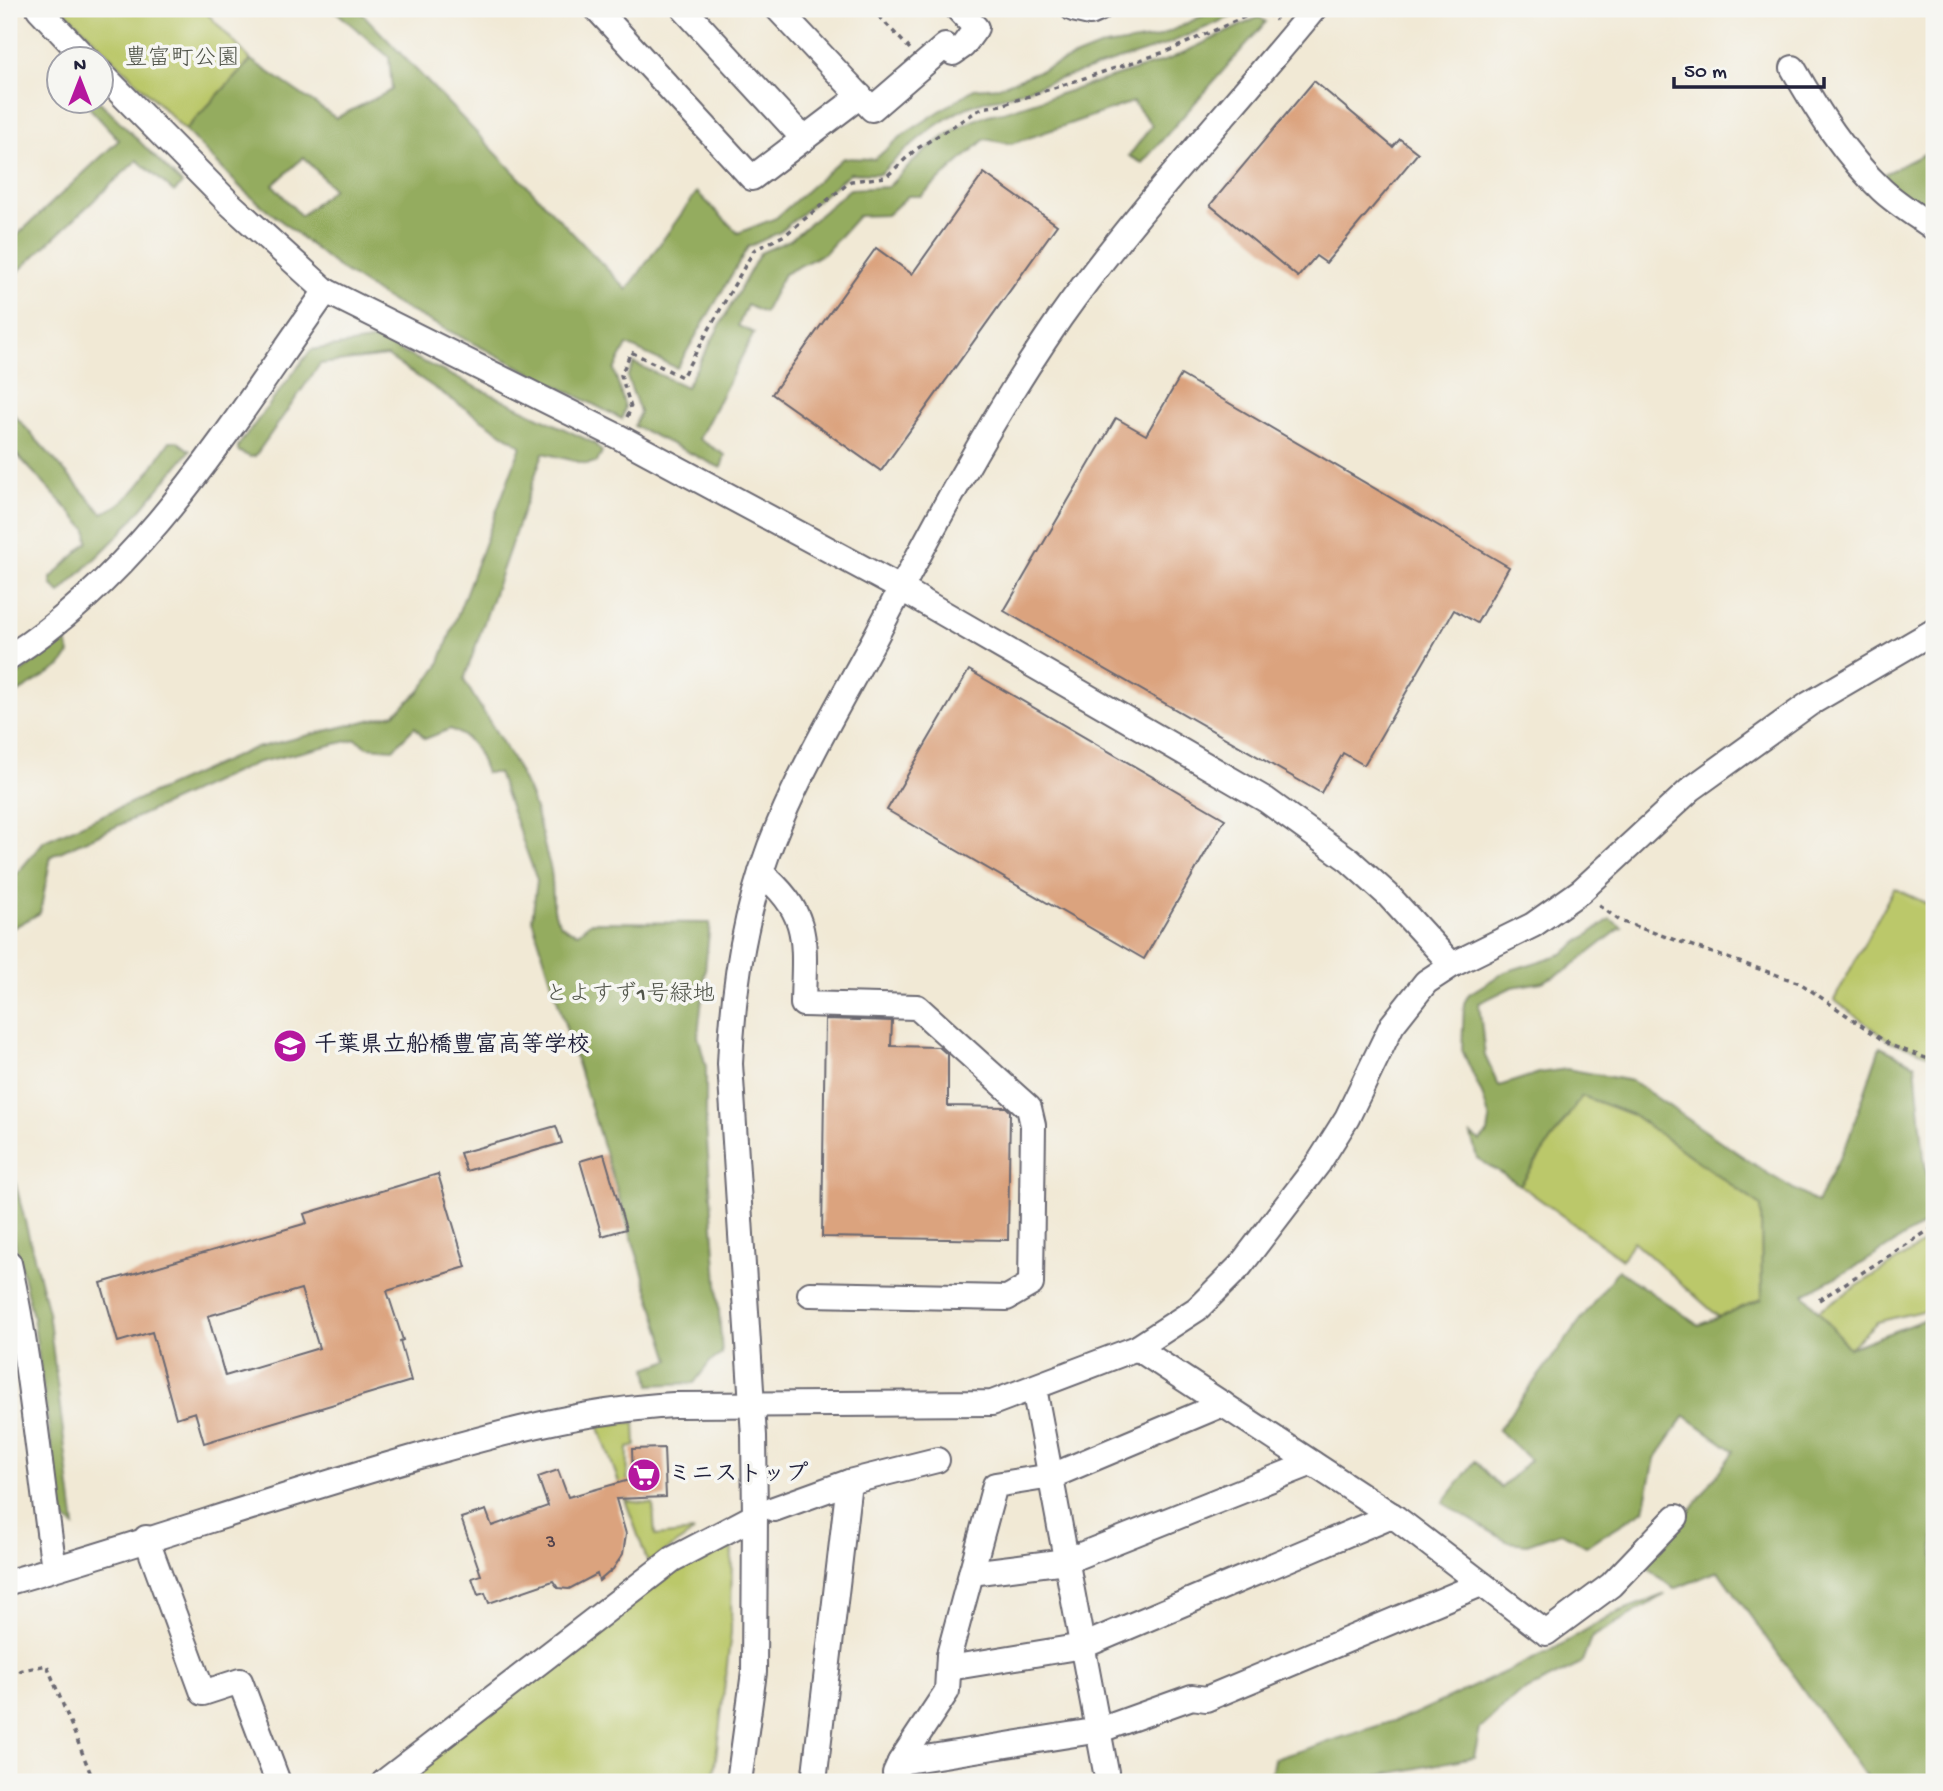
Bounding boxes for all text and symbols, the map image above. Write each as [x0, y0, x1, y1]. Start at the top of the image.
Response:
park label: 豊富町公園 [125, 45, 240, 73]
north arrow [46, 46, 116, 116]
scale bar [1674, 46, 1824, 90]
text: N [74, 55, 86, 78]
text: 50 m [1684, 61, 1727, 86]
park label: とよすず1号緑地 [545, 981, 715, 1009]
school or university icon: 千葉県立船橋豊富高等学校 [271, 1027, 309, 1065]
place label: 千葉県立船橋豊富高等学校 [314, 1031, 590, 1060]
supermarket icon: ミニストップ [625, 1456, 663, 1494]
place label: ミニストップ [668, 1461, 808, 1489]
house number: 3 [545, 1532, 556, 1555]

